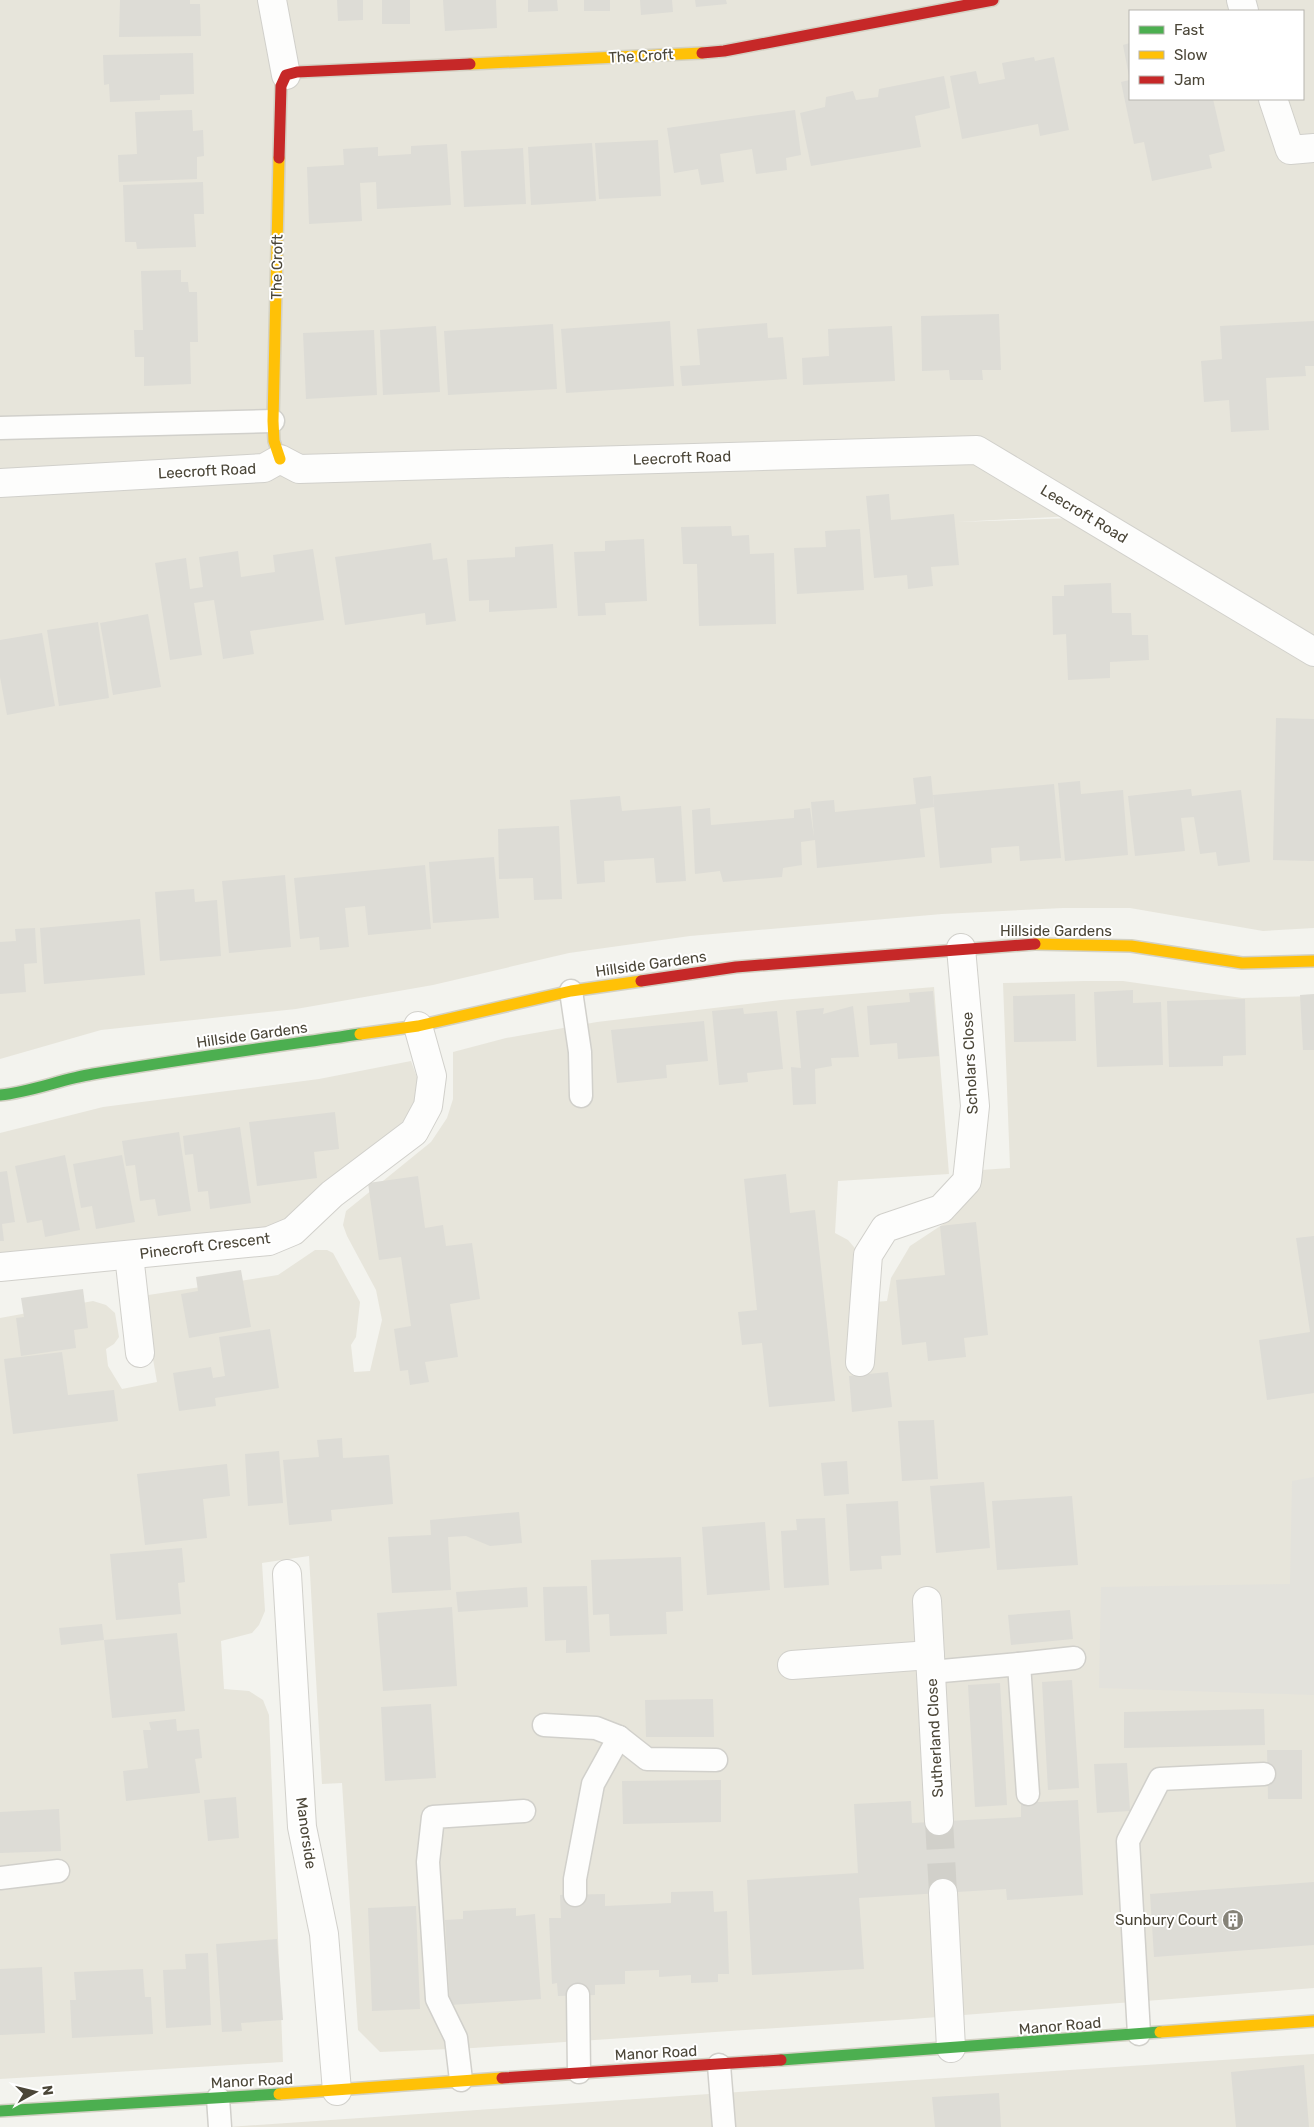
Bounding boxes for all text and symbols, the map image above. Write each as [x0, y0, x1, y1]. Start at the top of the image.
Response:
legend [1129, 10, 1304, 100]
text: Fast [1174, 21, 1204, 39]
street label: The Croft [608, 45, 674, 67]
text: Slow [1174, 46, 1207, 64]
text: Jam [1174, 71, 1205, 89]
street label: The Croft [267, 234, 287, 300]
street label: Leecroft Road [633, 447, 731, 469]
street label: Leecroft Road [157, 459, 257, 483]
street label: Leecroft Road [1037, 481, 1131, 547]
street label: Hillside Gardens [1000, 922, 1112, 940]
street label: Hillside Gardens [594, 947, 708, 981]
street label: Scholars Close [958, 1011, 982, 1115]
street label: Hillside Gardens [195, 1018, 309, 1052]
street label: Pinecroft Crescent [139, 1229, 272, 1263]
street label: Sutherland Close [923, 1678, 947, 1798]
street label: Manorside [292, 1796, 320, 1870]
building icon: Sunbury Court [1221, 1908, 1245, 1932]
place label: Sunbury Court [1115, 1911, 1217, 1929]
street label: Manor Road [1018, 2013, 1102, 2039]
street label: Manor Road [614, 2042, 698, 2064]
north arrow [10, 2067, 60, 2117]
street label: Manor Road [210, 2070, 294, 2092]
text: N [38, 2084, 56, 2096]

